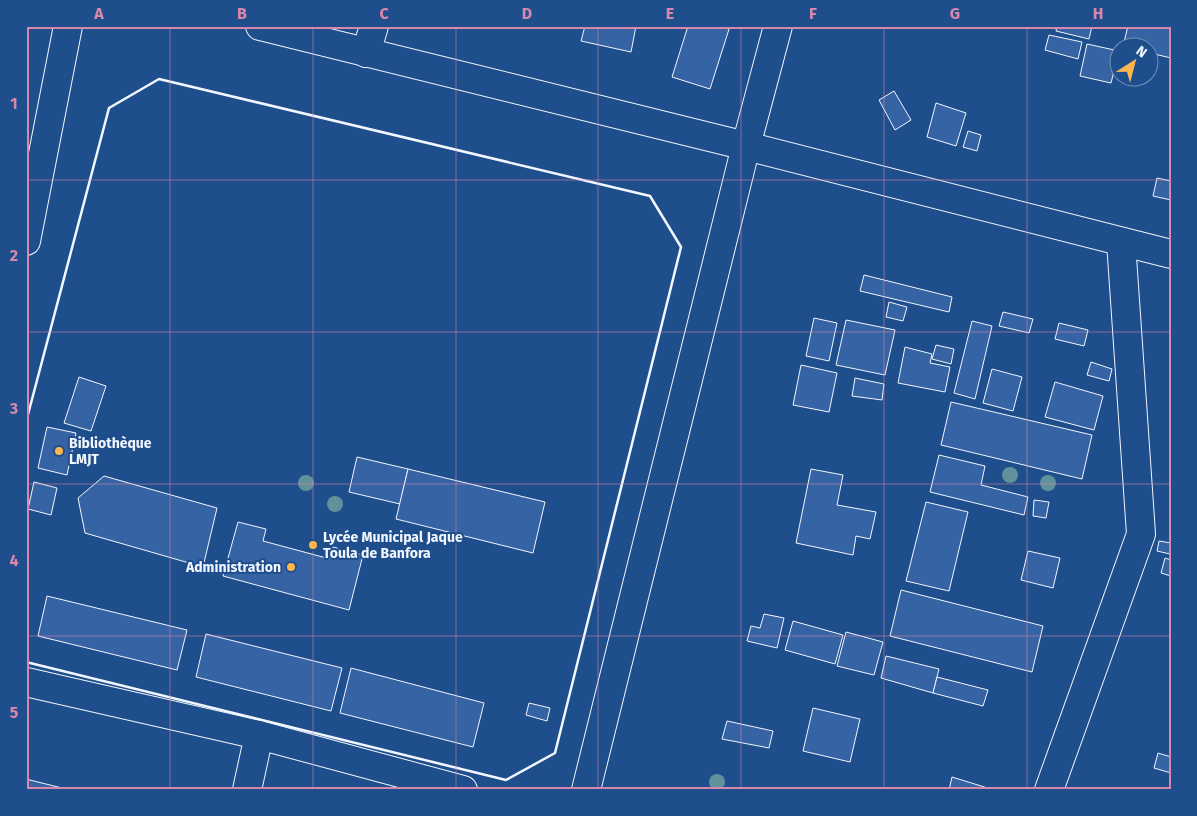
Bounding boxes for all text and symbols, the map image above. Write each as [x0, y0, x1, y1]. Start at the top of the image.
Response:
text: A [93, 4, 104, 23]
text: B [237, 4, 247, 23]
text: C [379, 4, 389, 23]
text: D [522, 4, 532, 23]
text: E [666, 4, 674, 23]
text: F [809, 4, 817, 23]
text: G [950, 4, 960, 23]
text: H [1093, 4, 1103, 23]
north arrow [1110, 38, 1160, 88]
text: N [1133, 42, 1150, 61]
text: 1 [10, 94, 18, 113]
text: 2 [10, 246, 18, 265]
text: 3 [9, 399, 18, 418]
place label: Bibliothèque LMJT [69, 435, 152, 468]
marker: Bibliothèque LMJT [53, 445, 65, 457]
place label: Lycée Municipal Jaque Toula de Banfora [323, 529, 463, 562]
marker: Lycée Municipal Jaque Toula de Banfora [307, 539, 319, 551]
text: 4 [9, 551, 19, 570]
place label: Administration [185, 559, 281, 576]
marker: Administration [285, 561, 297, 573]
text: 5 [10, 703, 19, 722]

